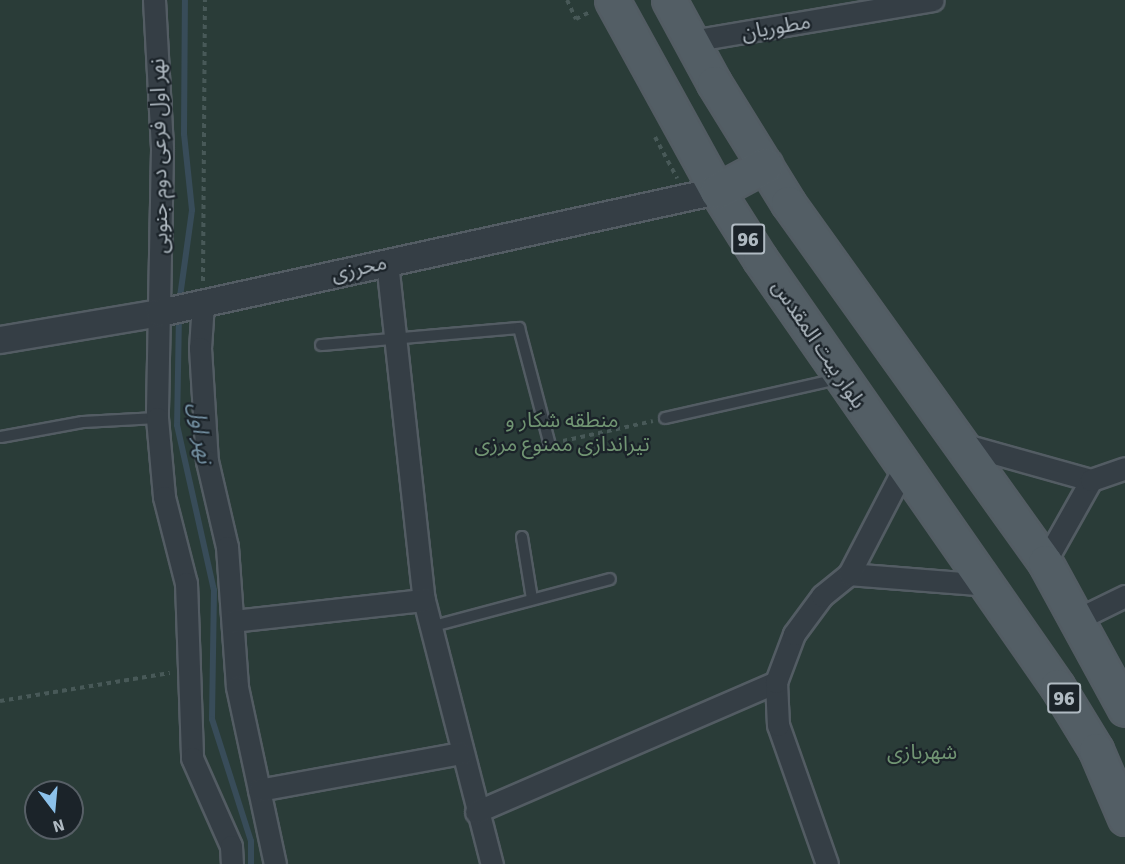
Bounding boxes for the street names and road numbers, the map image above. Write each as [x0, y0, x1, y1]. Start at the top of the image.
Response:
street label: مطوریان [739, 9, 813, 45]
street label: نهر اول فرعی دوم جنوبی [145, 58, 173, 254]
road number: 96 [730, 222, 766, 256]
street label: محرزی [329, 249, 389, 287]
street label: بلوار بیت المقدس [767, 275, 871, 413]
road number: 96 [1046, 681, 1082, 715]

